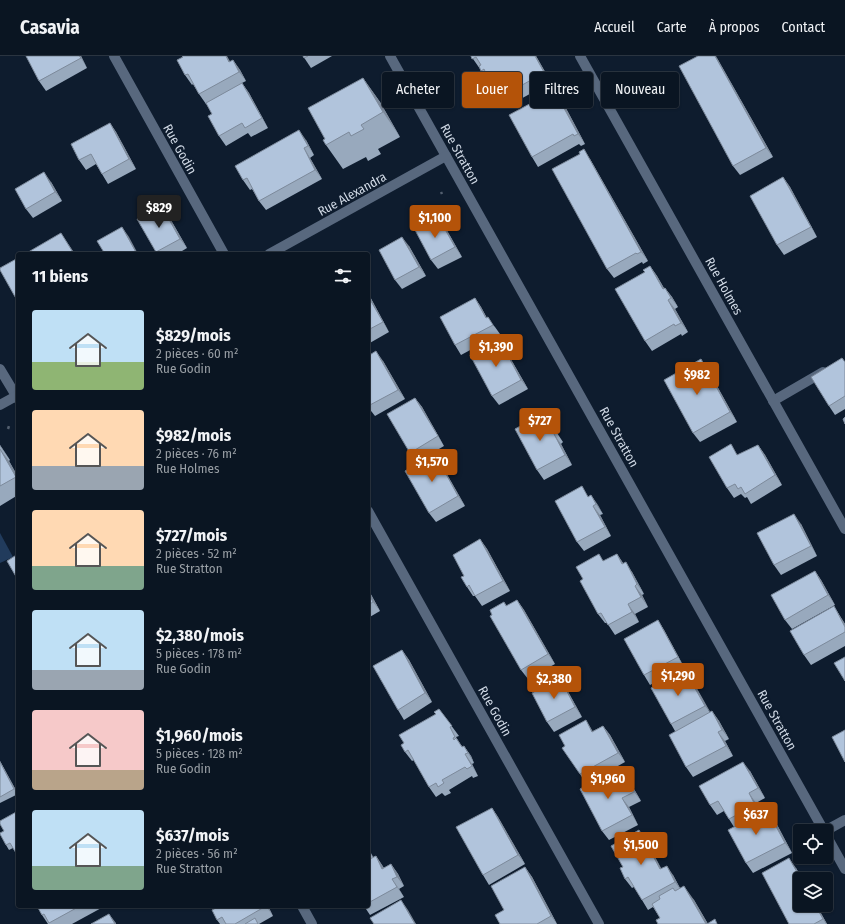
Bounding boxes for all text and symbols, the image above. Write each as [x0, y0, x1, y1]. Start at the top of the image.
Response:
text: Casavia [20, 16, 80, 39]
text: Accueil [594, 19, 635, 36]
text: Carte [657, 19, 687, 36]
text: À propos [709, 19, 760, 36]
text: Contact [782, 19, 825, 36]
chip: Acheter [382, 72, 454, 108]
chip: Louer [462, 72, 522, 108]
chip: Filtres [530, 72, 593, 108]
chip: Nouveau [601, 72, 679, 108]
street label: Rue Godin [160, 121, 200, 177]
street label: Rue Stratton [437, 121, 483, 187]
street label: Rue Alexandra [315, 169, 389, 219]
pin: $829 [135, 195, 183, 229]
text: $829 [146, 200, 172, 215]
pin: $1,100 [402, 205, 468, 239]
text: $1,100 [419, 210, 451, 225]
street label: Rue Holmes [702, 255, 746, 318]
icon: filters [332, 265, 354, 287]
text: 11 biens [32, 266, 88, 287]
text: $829/mois [156, 325, 231, 346]
icon: home [64, 326, 112, 374]
pin: $1,390 [463, 334, 529, 368]
text: $1,390 [479, 339, 513, 354]
text: 2 pièces · 60 m² [156, 346, 238, 361]
text: Rue Godin [156, 361, 211, 376]
pin: $982 [673, 362, 721, 396]
text: $982 [684, 367, 710, 382]
street label: Rue Stratton [596, 404, 642, 470]
pin: $727 [516, 408, 564, 442]
text: $727 [528, 413, 552, 428]
text: $982/mois [156, 425, 231, 446]
icon: home [64, 426, 112, 474]
text: 2 pièces · 76 m² [156, 446, 237, 461]
pin: $1,570 [399, 449, 465, 483]
text: $1,570 [415, 454, 449, 469]
text: Rue Holmes [156, 461, 219, 476]
text: $727/mois [156, 525, 227, 546]
icon: home [64, 526, 112, 574]
text: 2 pièces · 52 m² [156, 546, 237, 561]
text: Rue Stratton [156, 561, 223, 576]
text: $2,380/mois [156, 625, 244, 646]
icon: home [64, 626, 112, 674]
text: 5 pièces · 178 m² [156, 646, 242, 661]
text: Rue Godin [156, 661, 211, 676]
pin: $1,290 [645, 663, 711, 697]
pin: $2,380 [521, 666, 587, 700]
text: $1,290 [661, 668, 695, 683]
text: $2,380 [536, 671, 572, 686]
street label: Rue Godin [475, 683, 515, 739]
street label: Rue Stratton [754, 687, 800, 753]
text: $1,960/mois [156, 725, 243, 746]
icon: home [64, 726, 112, 774]
text: 5 pièces · 128 m² [156, 746, 243, 761]
text: Rue Godin [156, 761, 211, 776]
pin: $1,960 [575, 766, 641, 800]
text: $1,960 [591, 771, 625, 786]
pin: $637 [732, 802, 780, 836]
text: $637 [744, 807, 768, 822]
map controls [793, 824, 833, 912]
button: locate [793, 824, 833, 864]
text: $637/mois [156, 825, 229, 846]
icon: home [64, 826, 112, 874]
pin: $1,500 [608, 832, 674, 866]
text: $1,500 [623, 837, 659, 852]
text: 2 pièces · 56 m² [156, 846, 238, 861]
text: Rue Stratton [156, 861, 223, 876]
button: layers [793, 872, 833, 912]

